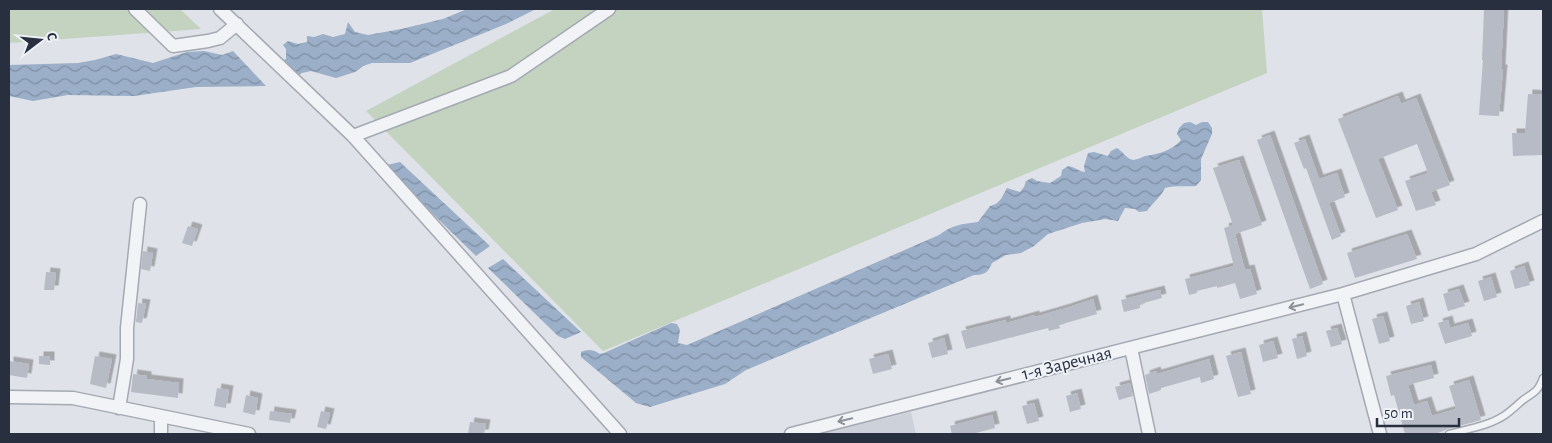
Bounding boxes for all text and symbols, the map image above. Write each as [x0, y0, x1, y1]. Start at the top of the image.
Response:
north arrow [15, 15, 65, 65]
text: С [44, 31, 59, 43]
one-way arrow [1288, 302, 1304, 311]
street label: 1-я Заречная [1020, 344, 1114, 384]
one-way arrow [995, 376, 1011, 386]
scale bar [1377, 396, 1460, 428]
text: 50 m [1384, 406, 1413, 421]
one-way arrow [838, 416, 854, 426]

